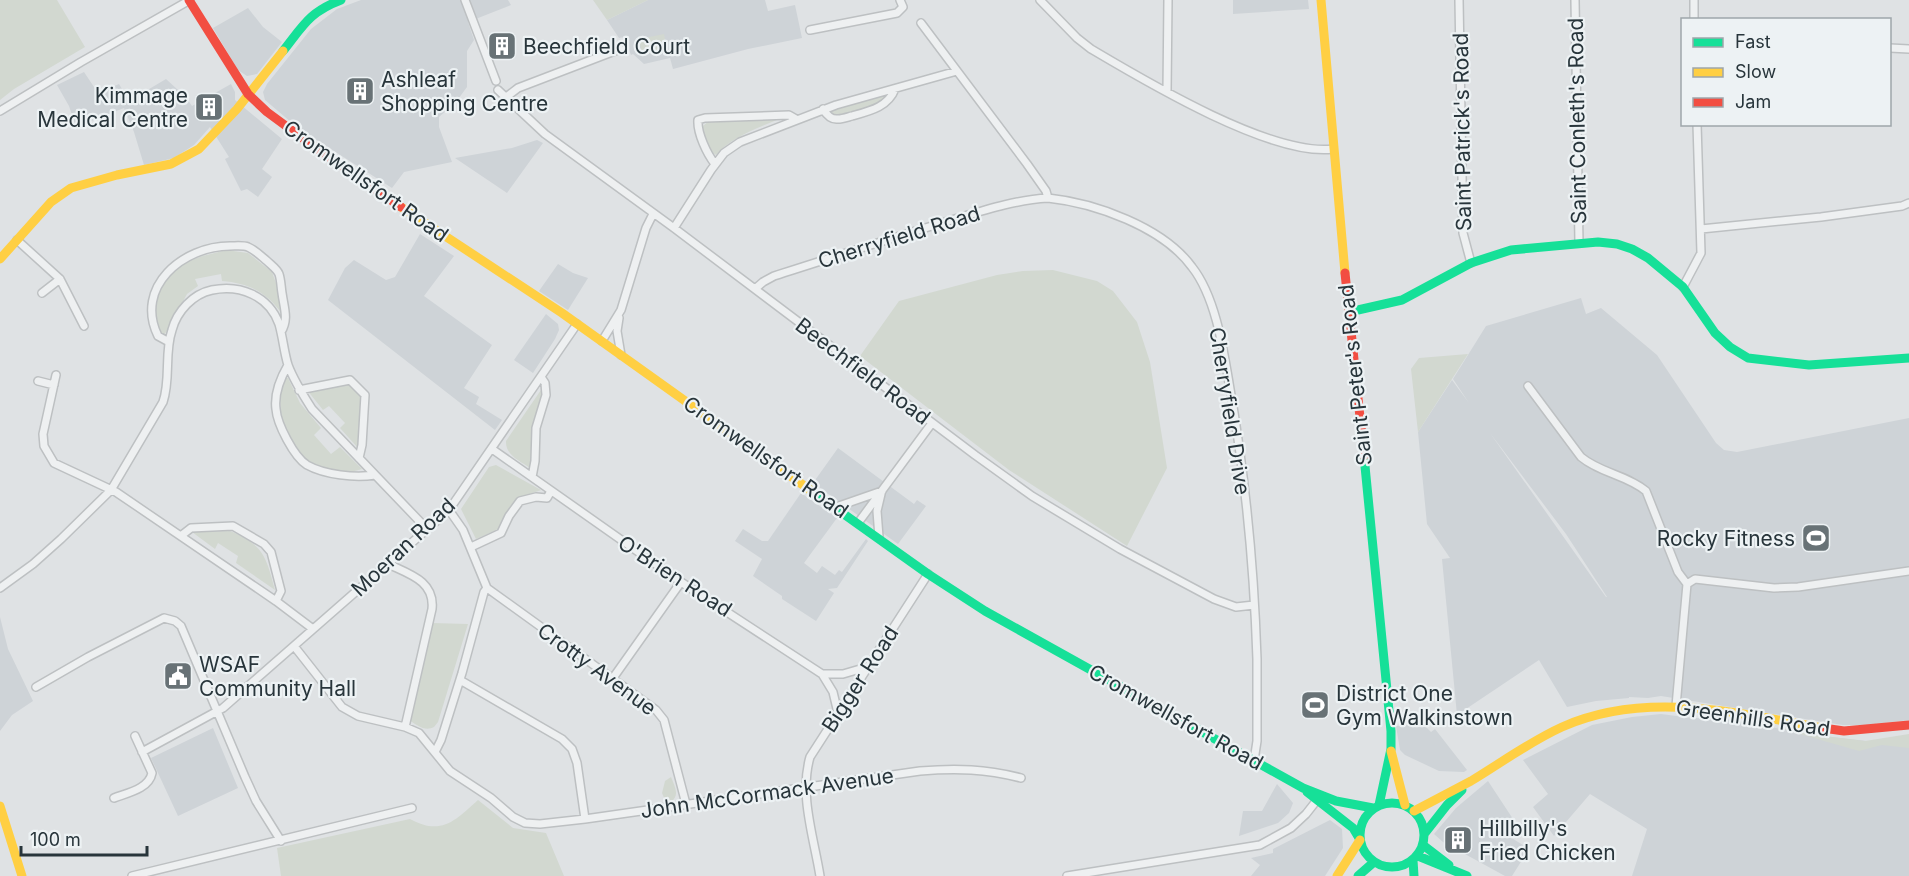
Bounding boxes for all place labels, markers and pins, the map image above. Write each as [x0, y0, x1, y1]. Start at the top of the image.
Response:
building icon: Beechfield Court [486, 30, 518, 62]
place label: Beechfield Court [523, 34, 690, 59]
place label: Ashleaf Shopping Centre [381, 67, 548, 116]
building icon: Ashleaf Shopping Centre [344, 75, 376, 107]
place label: Kimmage Medical Centre [37, 83, 188, 132]
building icon: Kimmage Medical Centre [193, 91, 225, 123]
sports icon: Rocky Fitness [1800, 522, 1832, 554]
place label: Rocky Fitness [1657, 526, 1795, 551]
place label: WSAF Community Hall [199, 652, 356, 701]
public building icon: WSAF Community Hall [162, 660, 194, 692]
place label: District One Gym Walkinstown [1336, 681, 1513, 730]
sports icon: District One Gym Walkinstown [1299, 689, 1331, 721]
place label: Hillbilly's Fried Chicken [1479, 816, 1616, 865]
building icon: Hillbilly's Fried Chicken [1442, 824, 1474, 856]

